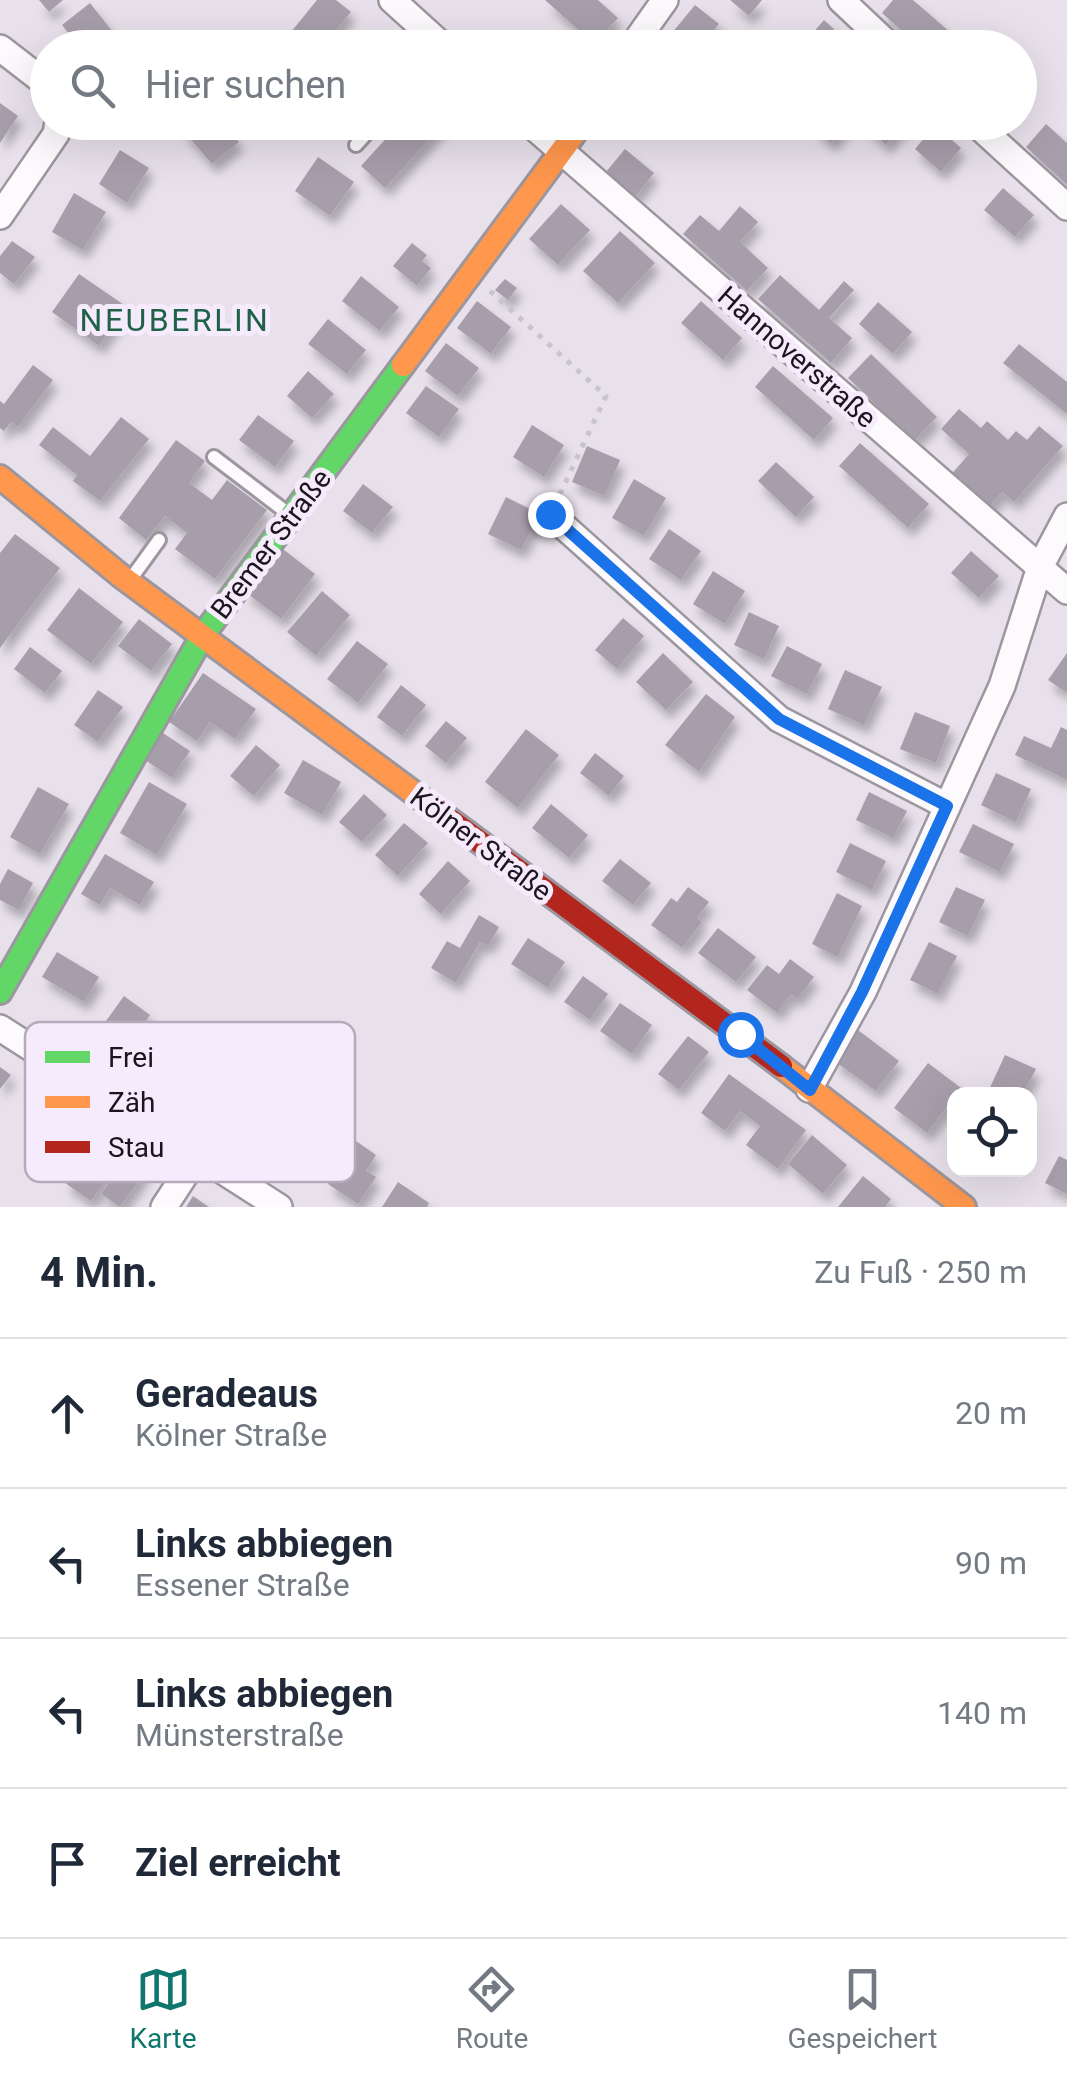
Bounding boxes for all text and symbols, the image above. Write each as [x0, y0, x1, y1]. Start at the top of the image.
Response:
search box [30, 30, 1037, 140]
icon: search [65, 58, 120, 113]
text: Hier suchen [145, 63, 346, 107]
street label: Hannoverstraße [711, 279, 883, 435]
district label: NEUBERLIN [80, 301, 270, 339]
street label: Bremer Straße [204, 463, 338, 625]
route end [528, 492, 574, 538]
street label: Kölner Straße [404, 780, 558, 908]
route start [718, 1012, 764, 1058]
legend [25, 1022, 355, 1182]
text: Frei [108, 1041, 154, 1074]
text: Zäh [108, 1086, 155, 1119]
map controls [947, 1087, 1037, 1177]
button: locate [947, 1087, 1037, 1177]
text: Stau [108, 1131, 164, 1164]
text: 4 Min. [40, 1248, 158, 1297]
text: Zu Fuß · 250 m [814, 1253, 1027, 1291]
text: Geradeaus [135, 1372, 318, 1416]
icon: ahead [40, 1386, 95, 1441]
text: 20 m [955, 1394, 1027, 1432]
text: Kölner Straße [135, 1416, 327, 1454]
text: Links abbiegen [135, 1522, 393, 1566]
icon: left [40, 1536, 95, 1591]
text: 90 m [955, 1544, 1027, 1582]
text: Essener Straße [135, 1566, 350, 1604]
text: Links abbiegen [135, 1672, 393, 1716]
icon: left [40, 1686, 95, 1741]
text: 140 m [937, 1694, 1027, 1732]
text: Münsterstraße [135, 1716, 344, 1754]
icon: arrive [40, 1836, 95, 1891]
text: Ziel erreicht [135, 1841, 341, 1885]
tab: Karte [130, 1962, 197, 2055]
tab: Route [456, 1962, 528, 2055]
tab: Gespeichert [787, 1962, 937, 2055]

